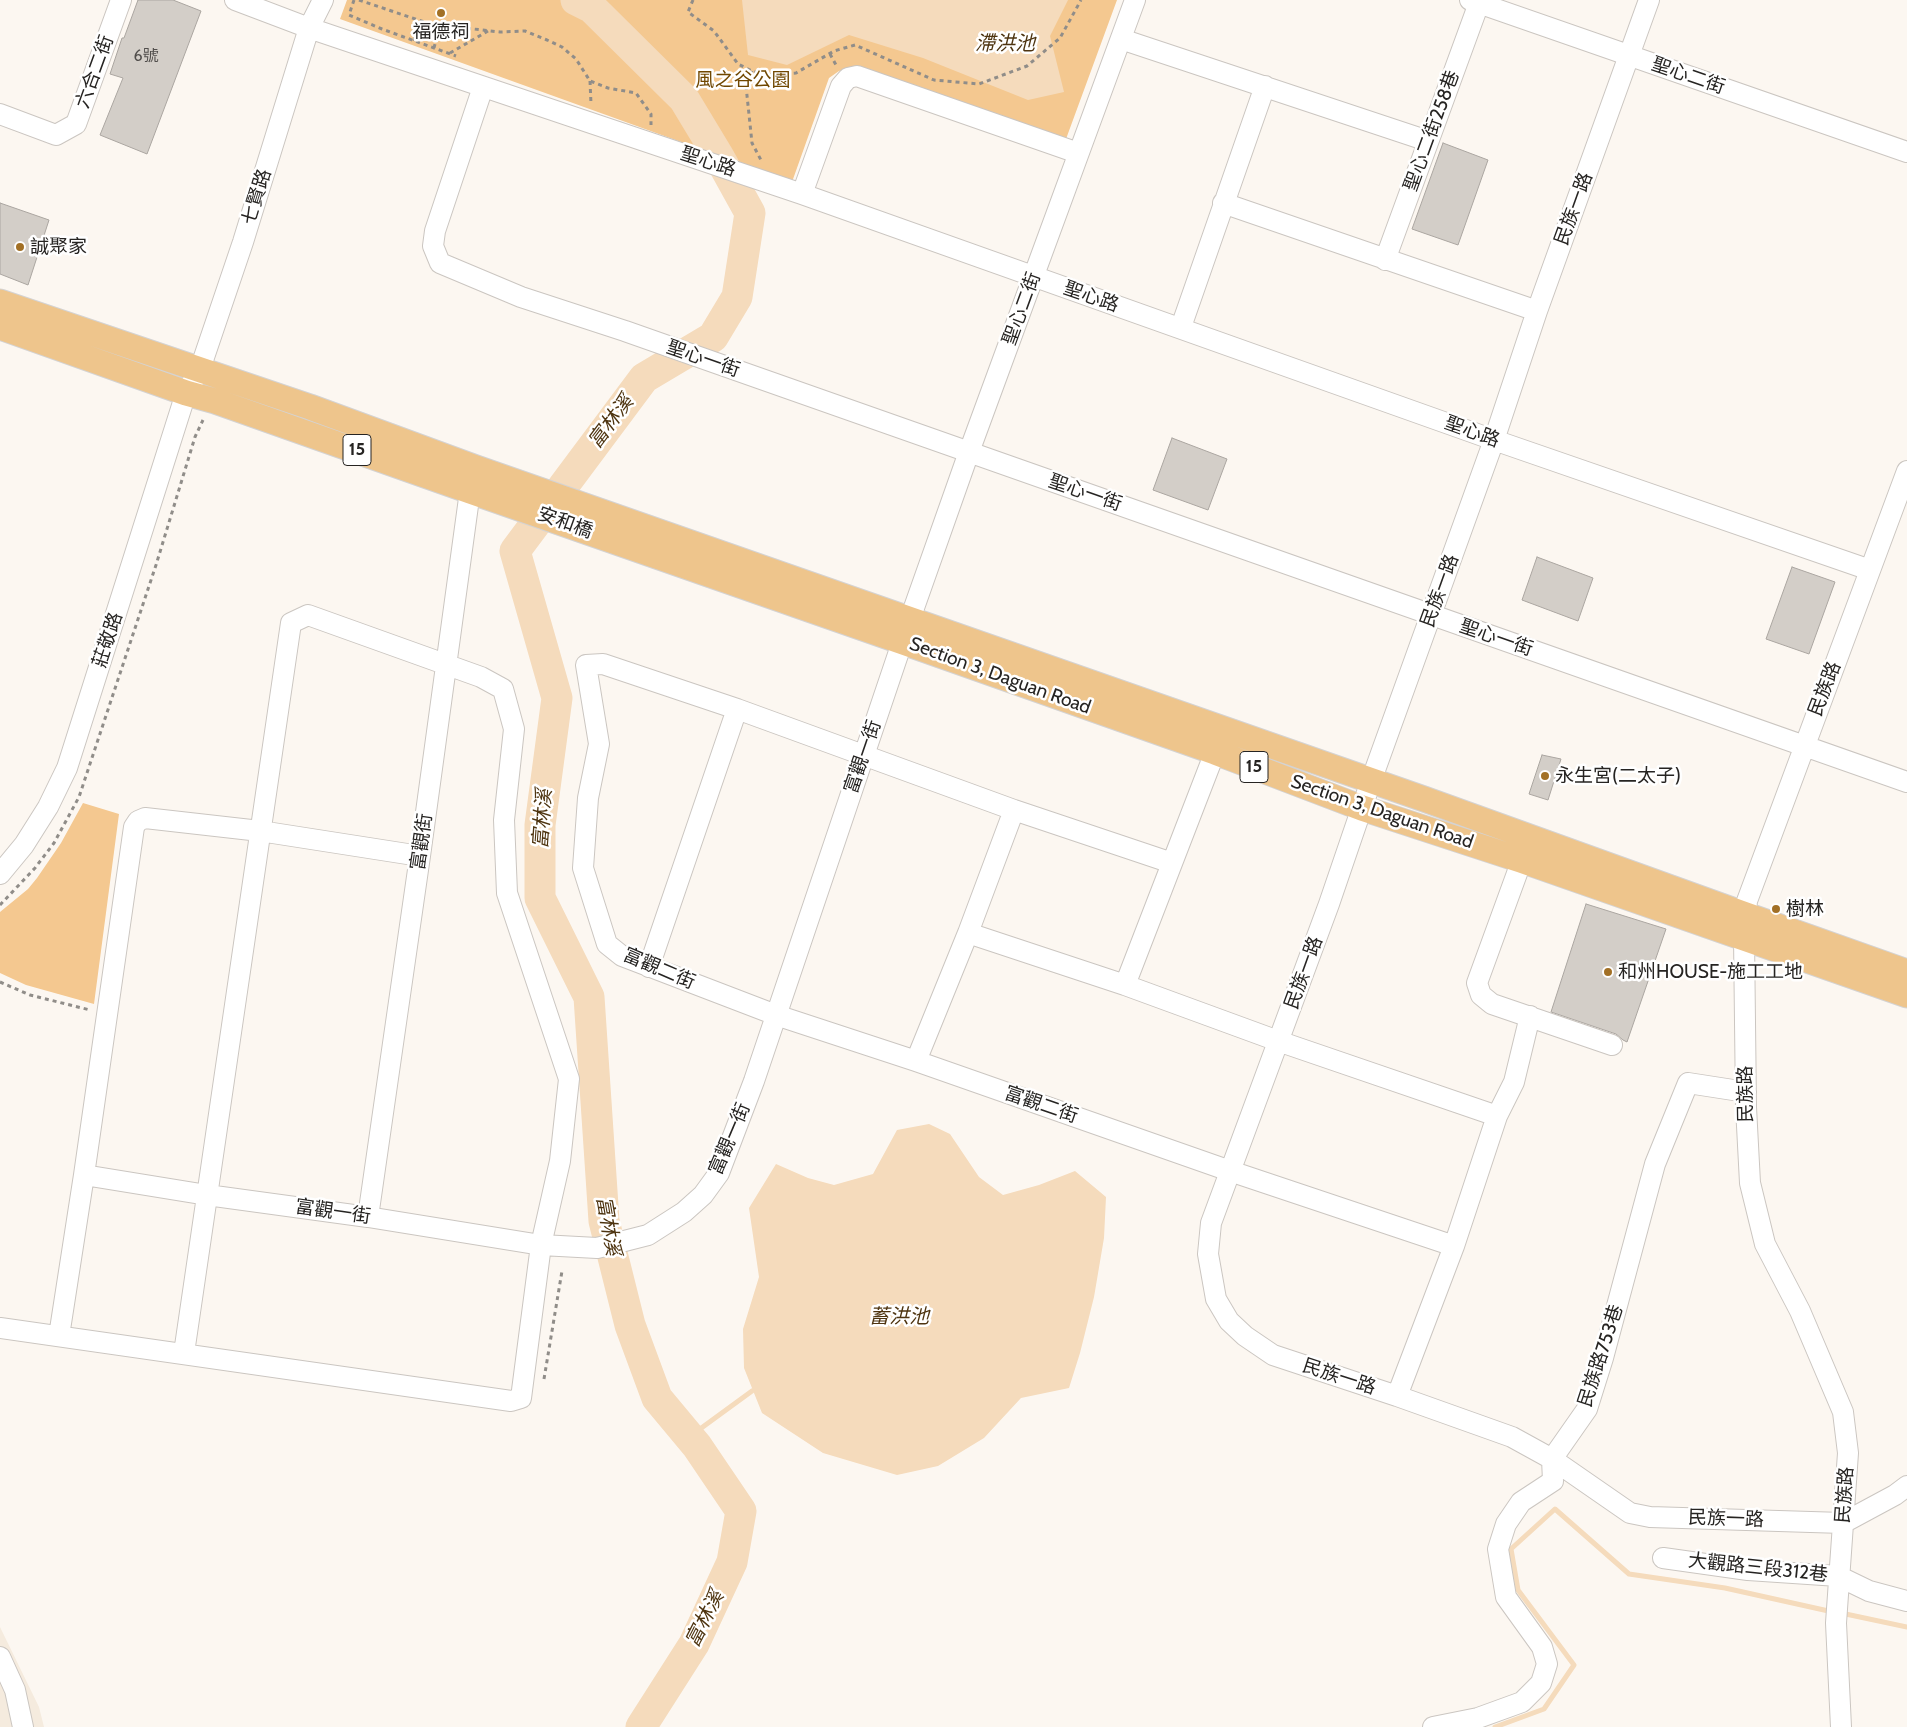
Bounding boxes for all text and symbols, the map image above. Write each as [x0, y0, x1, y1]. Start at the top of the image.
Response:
marker: 福德祠 [435, 7, 447, 19]
place label: 福德祠 [413, 21, 469, 43]
street label: 六合二街 [71, 32, 119, 112]
water label: 滯洪池 [975, 32, 1035, 56]
house number: 6號 [133, 46, 159, 66]
street label: 聖心二街 [1648, 53, 1728, 99]
street label: 聖心二街258巷 [1400, 68, 1464, 194]
park label: 風之谷公園 [696, 69, 790, 91]
street label: 聖心路 [677, 142, 739, 182]
street label: 七賢路 [238, 166, 276, 228]
street label: 民族一路 [1550, 169, 1598, 249]
place label: 誠聚家 [30, 236, 87, 258]
marker: 誠聚家 [14, 241, 26, 253]
street label: 聖心二街 [998, 269, 1046, 349]
street label: 聖心路 [1060, 277, 1122, 317]
street label: 聖心一街 [663, 336, 743, 382]
water label: 富林溪 [583, 391, 639, 453]
street label: 聖心路 [1441, 412, 1503, 452]
road number: 15 [343, 434, 371, 466]
street label: 聖心一街 [1045, 470, 1125, 516]
street label: 安和橋 [534, 503, 596, 543]
street label: 民族一路 [1416, 551, 1464, 631]
street label: 莊敬路 [88, 609, 128, 671]
street label: 聖心一街 [1456, 615, 1536, 661]
street label: Section 3, Daguan Road [906, 633, 1094, 719]
street label: 民族路 [1804, 658, 1846, 720]
street label: 富觀一街 [840, 717, 886, 797]
road number: 15 [1240, 752, 1268, 782]
place label: 永生宮(二太子) [1555, 765, 1681, 787]
street label: Section 3, Daguan Road [1288, 770, 1476, 854]
marker: 永生宮(二太子) [1539, 770, 1551, 782]
water label: 富林溪 [529, 788, 557, 850]
street label: 富觀街 [407, 812, 437, 872]
place label: 樹林 [1786, 898, 1824, 920]
marker: 樹林 [1770, 903, 1782, 915]
street label: 民族一路 [1280, 933, 1328, 1013]
street label: 富觀二街 [620, 944, 698, 994]
place label: 和州HOUSE-施工工地 [1618, 961, 1803, 983]
marker: 和州HOUSE-施工工地 [1602, 966, 1614, 978]
street label: 民族路 [1734, 1065, 1758, 1123]
street label: 富觀二街 [1001, 1082, 1081, 1128]
street label: 富觀一街 [705, 1100, 755, 1178]
water label: 富林溪 [591, 1194, 625, 1258]
street label: 富觀一街 [294, 1195, 372, 1229]
street label: 民族路753巷 [1574, 1302, 1628, 1410]
water label: 蓄洪池 [869, 1305, 929, 1329]
street label: 民族一路 [1299, 1354, 1379, 1400]
street label: 民族路 [1832, 1466, 1858, 1524]
street label: 民族一路 [1688, 1506, 1764, 1532]
street label: 大觀路三段312巷 [1687, 1549, 1829, 1587]
water label: 富林溪 [681, 1587, 729, 1651]

